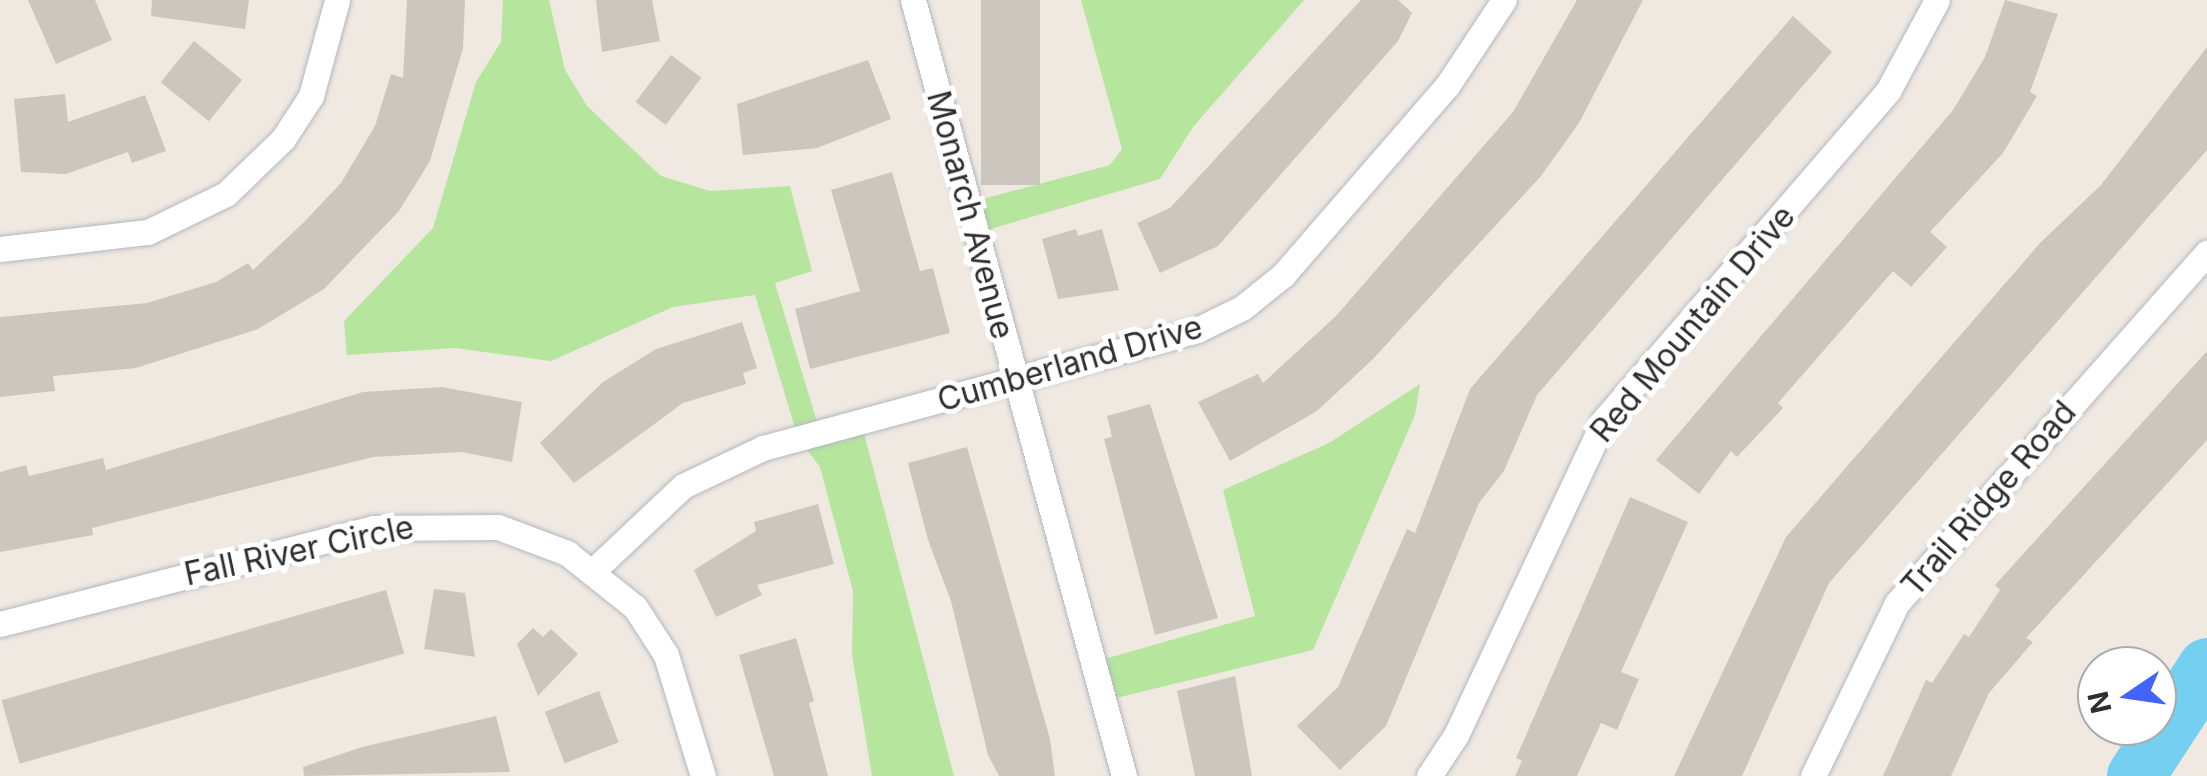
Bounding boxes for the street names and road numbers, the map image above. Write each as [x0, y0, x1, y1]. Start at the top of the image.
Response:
street label: Monarch Avenue [918, 87, 1022, 343]
street label: Red Mountain Drive [1583, 198, 1803, 450]
street label: Cumberland Drive [933, 308, 1207, 420]
street label: Trail Ridge Road [1894, 394, 2084, 604]
street label: Fall River Circle [181, 508, 417, 594]

